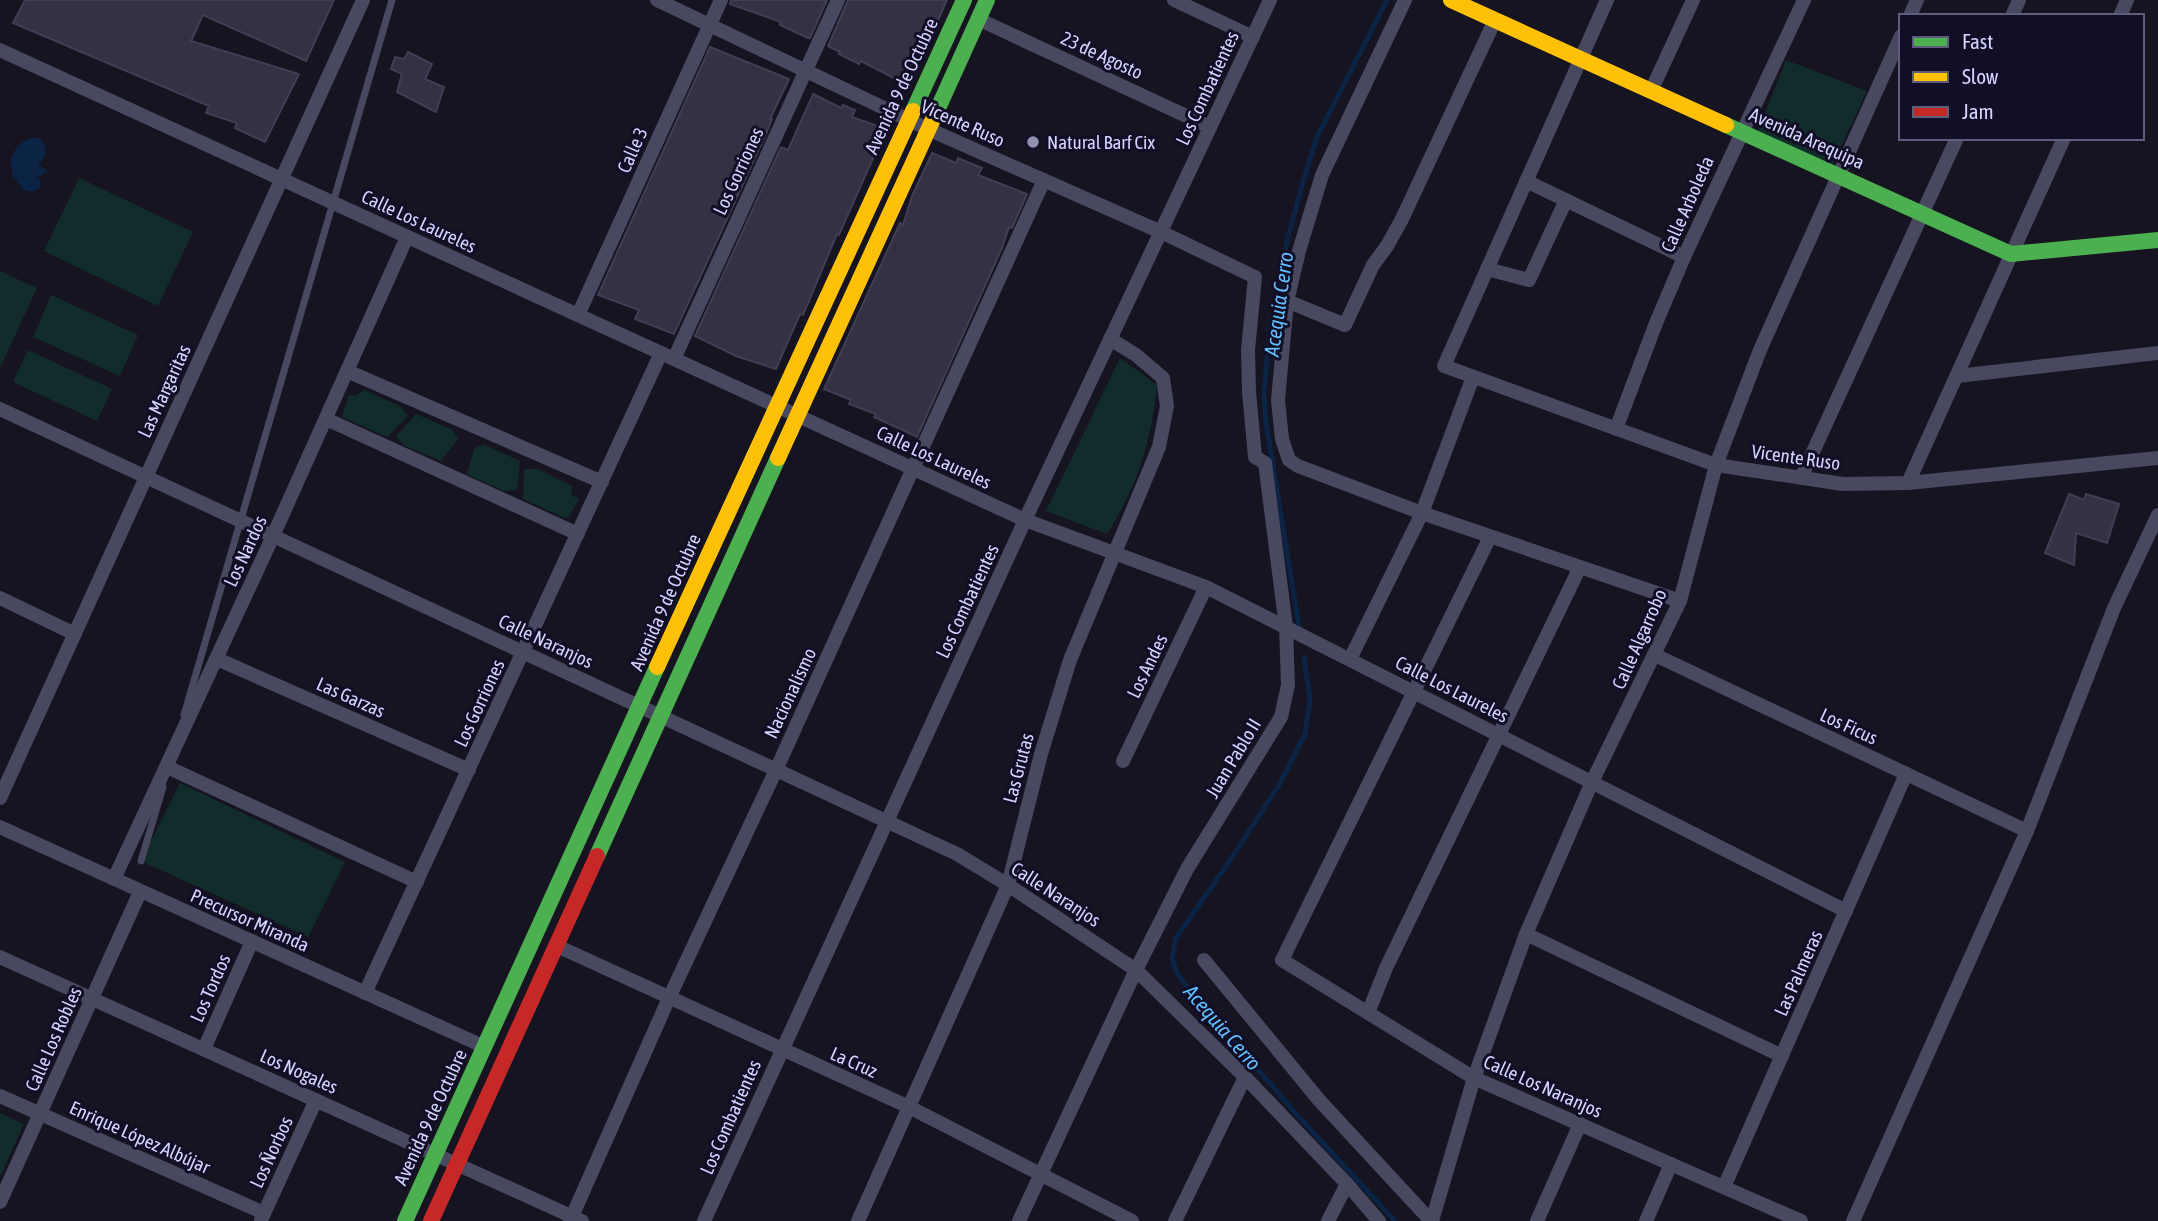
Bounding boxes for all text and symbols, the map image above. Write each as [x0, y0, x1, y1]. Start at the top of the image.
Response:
legend [1899, 14, 2144, 140]
street label: Avenida 9 de Octubre [860, 15, 942, 157]
street label: 23 de Agosto [1058, 27, 1146, 84]
street label: Los Combatientes [1171, 27, 1243, 148]
text: Fast [1962, 29, 1993, 53]
text: Slow [1962, 64, 1999, 88]
street label: Vicente Ruso [918, 95, 1008, 151]
text: Jam [1962, 99, 1994, 123]
street label: Avenida Arequipa [1746, 103, 1868, 173]
street label: Calle 3 [612, 124, 652, 176]
street label: Los Gorriones [708, 124, 768, 218]
place label: Natural Barf Cix [1047, 131, 1155, 153]
marker: Natural Barf Cix [1025, 134, 1041, 150]
street label: Calle Arboleda [1656, 153, 1718, 255]
street label: Calle Los Laureles [358, 185, 480, 257]
water label: Acequia Cerro [1259, 250, 1297, 359]
street label: Las Margaritas [133, 341, 195, 441]
street label: Calle Los Laureles [873, 421, 995, 493]
street label: Vicente Ruso [1750, 440, 1842, 474]
street label: Los Nardos [219, 512, 271, 590]
street label: Avenida 9 de Octubre [625, 530, 705, 674]
street label: Los Combatientes [931, 540, 1003, 661]
street label: Calle Algarrobo [1607, 585, 1671, 692]
street label: Calle Naranjos [495, 610, 597, 673]
street label: Los Andes [1122, 630, 1172, 702]
street label: Nacionalismo [760, 644, 821, 742]
street label: Calle Los Laureles [1392, 651, 1512, 727]
street label: Los Gorriones [449, 656, 509, 750]
street label: Las Garzas [313, 672, 389, 722]
street label: Los Ficus [1817, 703, 1881, 749]
street label: Juan Pablo II [1201, 714, 1265, 802]
street label: Las Grutas [998, 730, 1038, 805]
street label: Calle Naranjos [1007, 857, 1105, 931]
street label: Precursor Miranda [187, 884, 313, 956]
street label: Las Palmeras [1769, 927, 1827, 1019]
street label: Los Tordos [185, 950, 235, 1025]
water label: Acequia Cerro [1179, 979, 1267, 1075]
street label: Calle Los Robles [20, 983, 86, 1094]
street label: La Cruz [827, 1042, 881, 1082]
street label: Los Nogales [257, 1044, 341, 1098]
street label: Avenida 9 de Octubre [389, 1046, 471, 1188]
street label: Calle Los Naranjos [1480, 1050, 1606, 1122]
street label: Los Combatientes [695, 1056, 765, 1178]
street label: Enrique López Albújar [66, 1096, 214, 1178]
street label: Los Ñorbos [245, 1113, 297, 1191]

